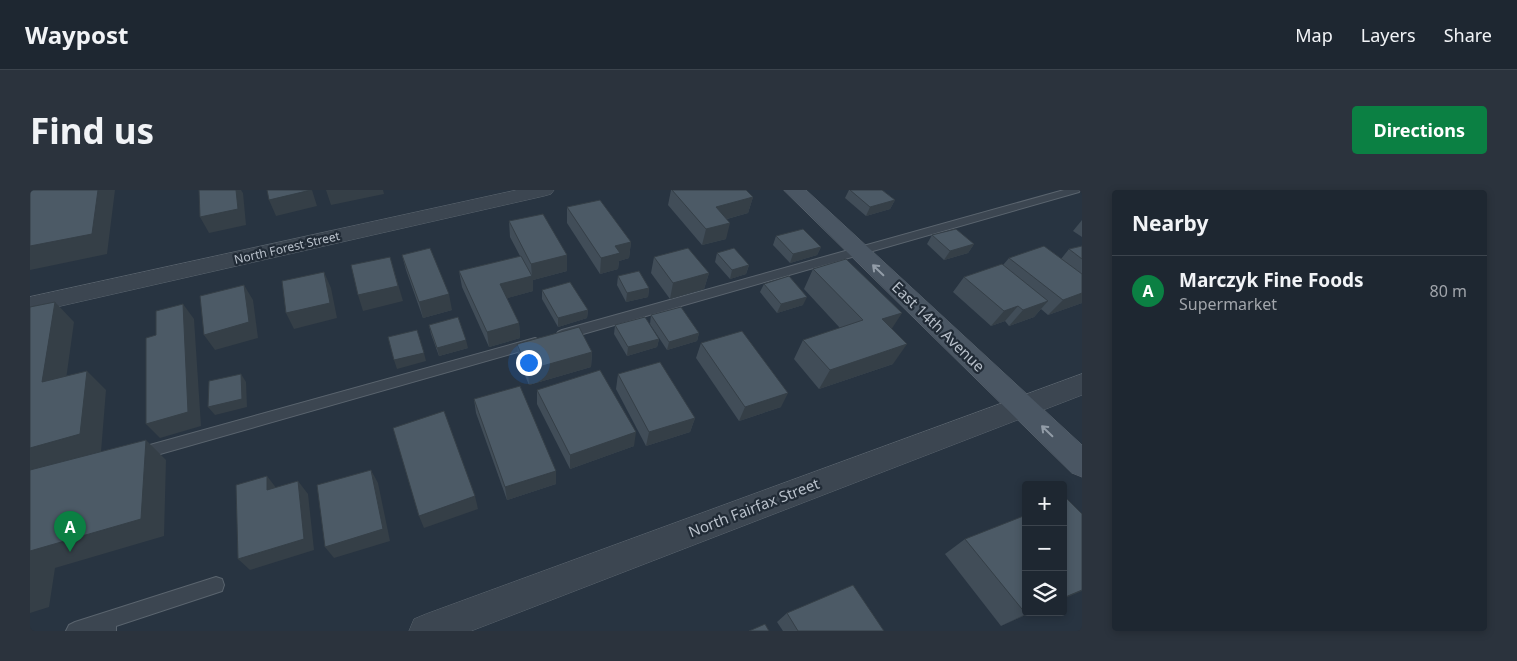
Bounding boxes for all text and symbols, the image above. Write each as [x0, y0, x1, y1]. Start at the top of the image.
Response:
text: Waypost [25, 18, 128, 51]
text: Map [1295, 23, 1333, 47]
text: Layers [1361, 23, 1416, 47]
text: Share [1444, 23, 1492, 47]
button: Directions [1352, 106, 1487, 154]
text: Find us [30, 107, 154, 154]
text: Nearby [1132, 209, 1208, 237]
street label: North Forest Street [232, 227, 342, 268]
one-way arrow [872, 264, 884, 276]
text: Marczyk Fine Foods [1179, 267, 1364, 293]
street label: East 14th Avenue [888, 277, 989, 376]
text: A [1142, 280, 1154, 302]
text: 80 m [1430, 280, 1467, 302]
text: Supermarket [1179, 293, 1277, 315]
your location [516, 350, 542, 376]
one-way arrow [1040, 425, 1053, 437]
street label: North Fairfax Street [685, 473, 823, 541]
map controls [1022, 481, 1067, 616]
button: + [1022, 481, 1067, 526]
pin: A [54, 511, 86, 552]
button: − [1022, 526, 1067, 571]
button: layers [1022, 571, 1067, 616]

